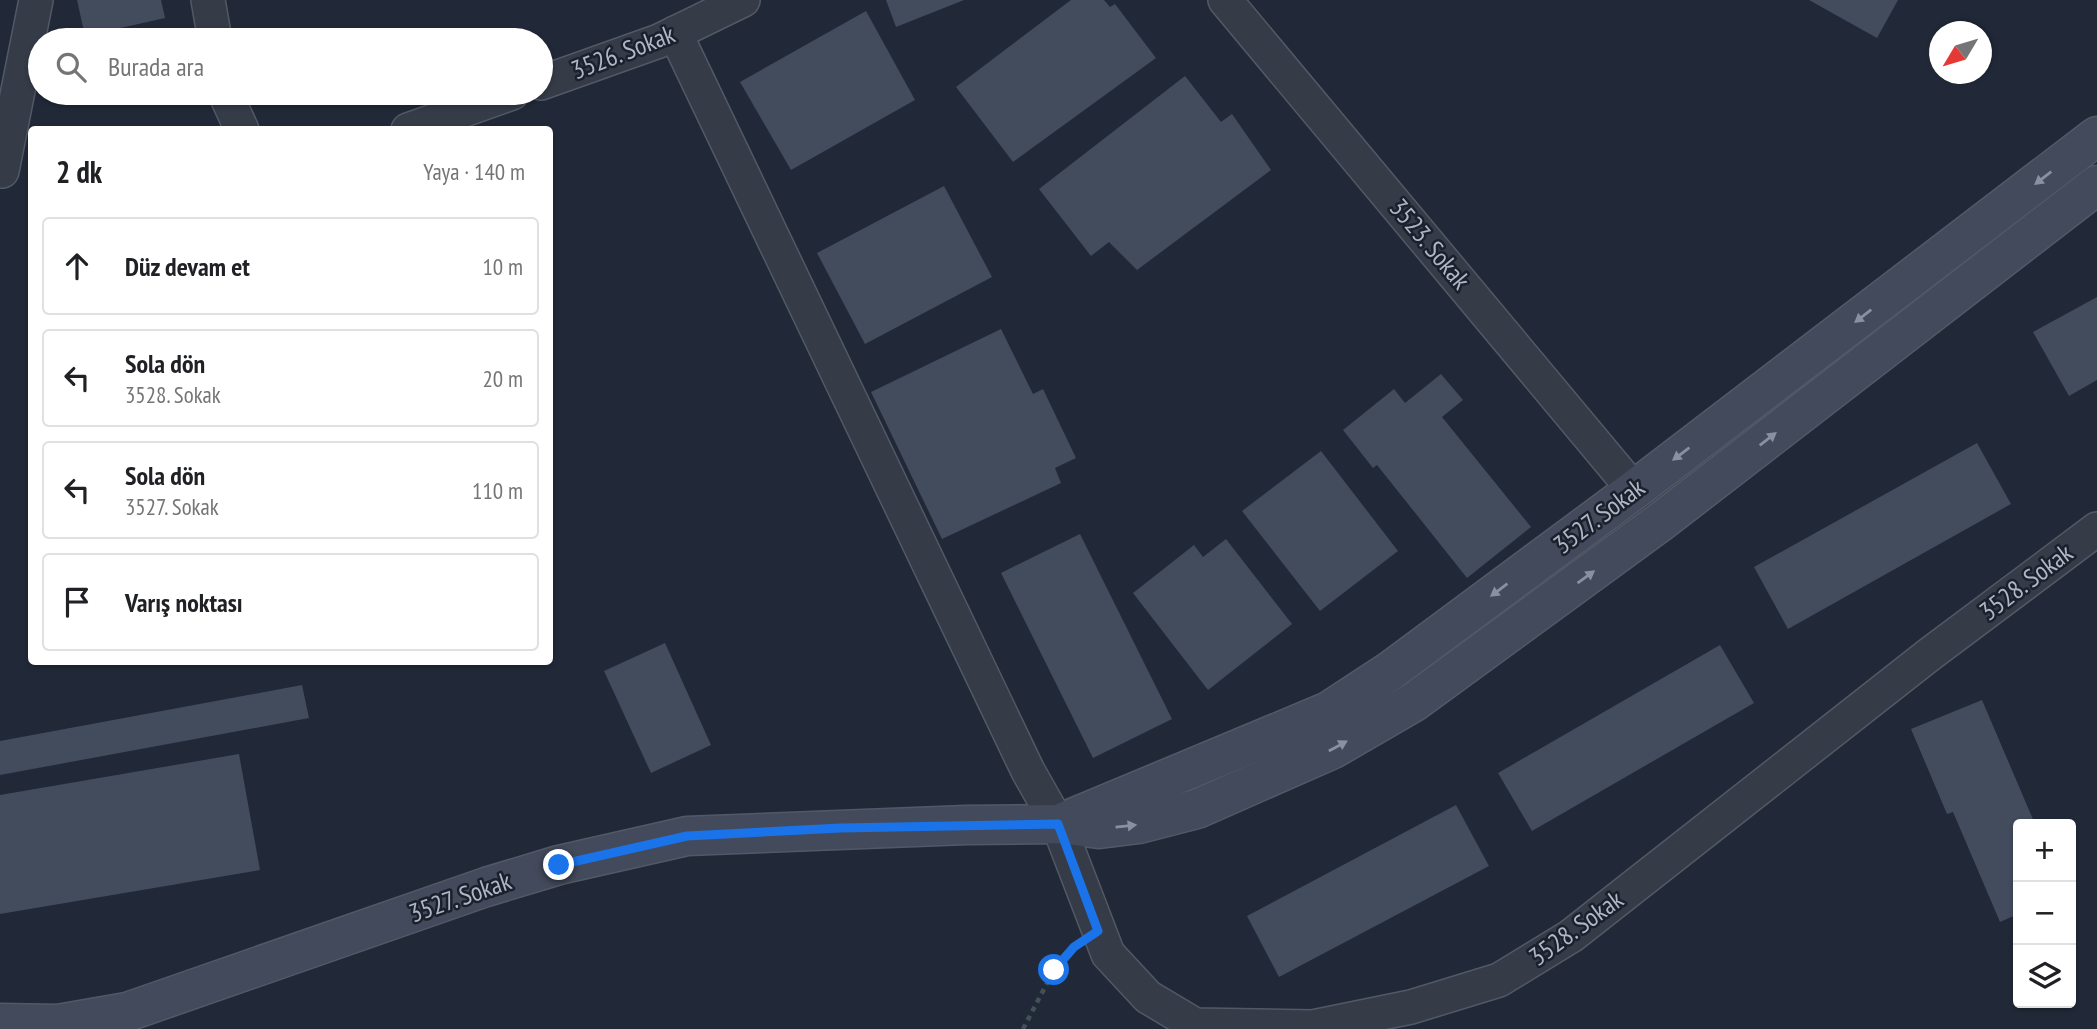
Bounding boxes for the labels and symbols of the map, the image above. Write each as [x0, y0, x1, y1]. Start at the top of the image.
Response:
street label: 3526. Sokak [566, 17, 679, 86]
north arrow [1929, 21, 1992, 84]
one-way arrow [2034, 170, 2052, 184]
street label: 3523. Sokak [1383, 192, 1478, 296]
one-way arrow [1854, 309, 1872, 324]
one-way arrow [1758, 432, 1776, 447]
one-way arrow [1672, 447, 1691, 461]
street label: 3527. Sokak [1547, 471, 1651, 561]
street label: 3528. Sokak [1973, 536, 2079, 627]
one-way arrow [1577, 569, 1595, 584]
one-way arrow [1490, 583, 1508, 597]
one-way arrow [1328, 740, 1348, 752]
one-way arrow [1115, 820, 1137, 831]
route end [543, 849, 574, 880]
street label: 3527. Sokak [404, 864, 515, 929]
street label: 3528. Sokak [1522, 882, 1629, 973]
route start [1038, 954, 1069, 985]

